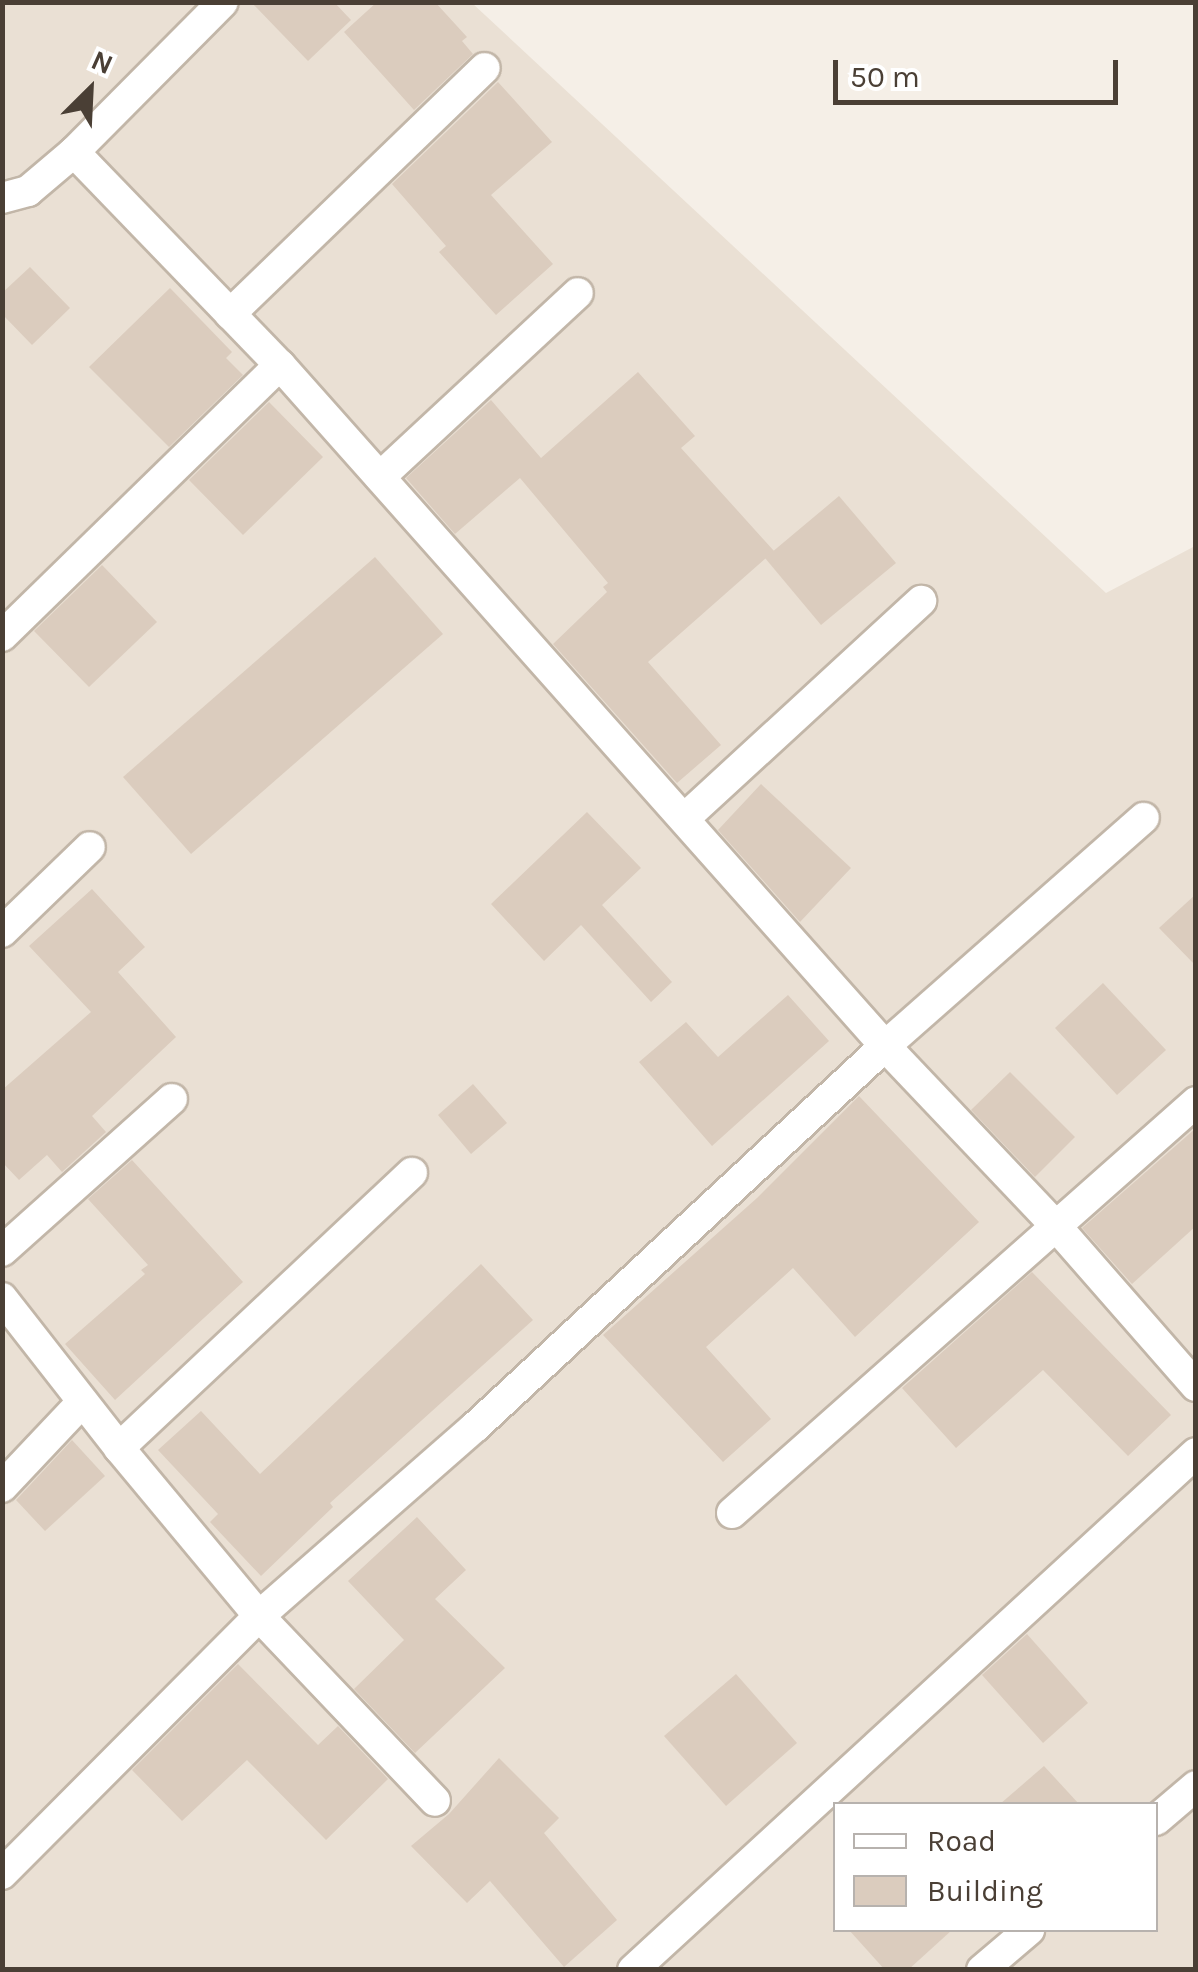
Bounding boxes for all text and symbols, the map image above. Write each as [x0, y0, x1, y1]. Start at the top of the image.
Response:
north arrow [40, 40, 140, 140]
scale bar [838, 40, 1123, 102]
text: N [87, 43, 118, 81]
text: 50 m [850, 59, 920, 95]
legend [833, 1802, 1158, 1932]
text: Road [927, 1823, 996, 1859]
text: Building [927, 1873, 1043, 1909]

